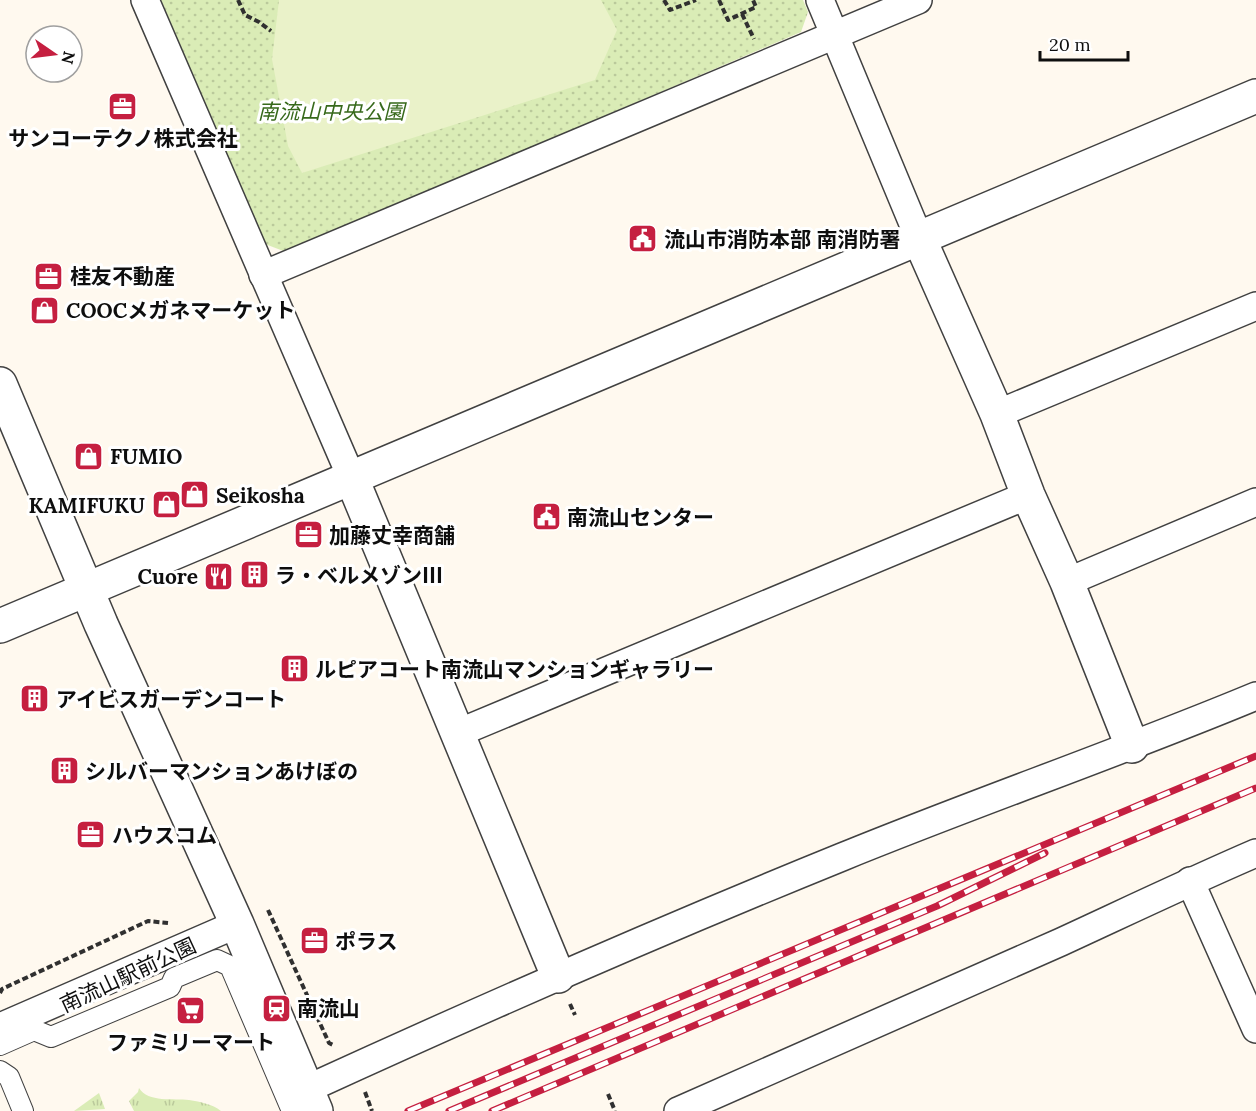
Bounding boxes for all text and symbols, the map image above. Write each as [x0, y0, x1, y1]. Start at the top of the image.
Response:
north arrow [24, 24, 84, 84]
scale bar [1040, 24, 1128, 62]
text: 20 m [1049, 33, 1091, 56]
text: N [57, 49, 80, 66]
office icon: サンコーテクノ株式会社 [107, 91, 139, 123]
park label: 南流山中央公園 [258, 98, 407, 125]
place label: サンコーテクノ株式会社 [8, 125, 238, 152]
public building icon: 流山市消防本部 南消防署 [627, 223, 659, 255]
place label: 流山市消防本部 南消防署 [664, 226, 901, 253]
office icon: 桂友不動産 [33, 260, 65, 292]
place label: 桂友不動産 [70, 263, 175, 290]
shop icon: COOCメガネマーケット [29, 294, 61, 326]
place label: COOCメガネマーケット [66, 297, 295, 324]
shop icon: FUMIO [73, 440, 105, 472]
place label: FUMIO [110, 443, 182, 470]
shop icon: Seikosha [179, 479, 211, 511]
place label: Seikosha [216, 482, 305, 509]
shop icon: KAMIFUKU [150, 489, 182, 521]
place label: KAMIFUKU [29, 492, 145, 519]
public building icon: 南流山センター [530, 501, 562, 533]
place label: 南流山センター [567, 504, 714, 531]
office icon: 加藤丈幸商舗 [292, 519, 324, 551]
place label: 加藤丈幸商舗 [329, 522, 455, 549]
building icon: ラ・ベルメゾンⅢ [238, 559, 270, 591]
restaurant icon: Cuore [203, 560, 235, 592]
place label: ラ・ベルメゾンⅢ [275, 562, 443, 589]
place label: Cuore [137, 563, 198, 590]
building icon: ルピアコート南流山マンションギャラリー [278, 653, 310, 685]
place label: ルピアコート南流山マンションギャラリー [315, 656, 714, 683]
building icon: アイビスガーデンコート [19, 683, 51, 715]
place label: アイビスガーデンコート [56, 686, 286, 713]
building icon: シルバーマンションあけぼの [48, 755, 80, 787]
place label: シルバーマンションあけぼの [85, 758, 358, 785]
office icon: ハウスコム [75, 819, 107, 851]
place label: ハウスコム [112, 822, 217, 849]
office icon: ポラス [298, 925, 330, 957]
place label: ポラス [335, 928, 398, 955]
street label: 南流山駅前公園 [56, 932, 200, 1018]
station icon: 南流山 [260, 992, 292, 1024]
supermarket icon: ファミリーマート [175, 995, 207, 1027]
place label: 南流山 [297, 995, 360, 1022]
place label: ファミリーマート [107, 1029, 275, 1056]

